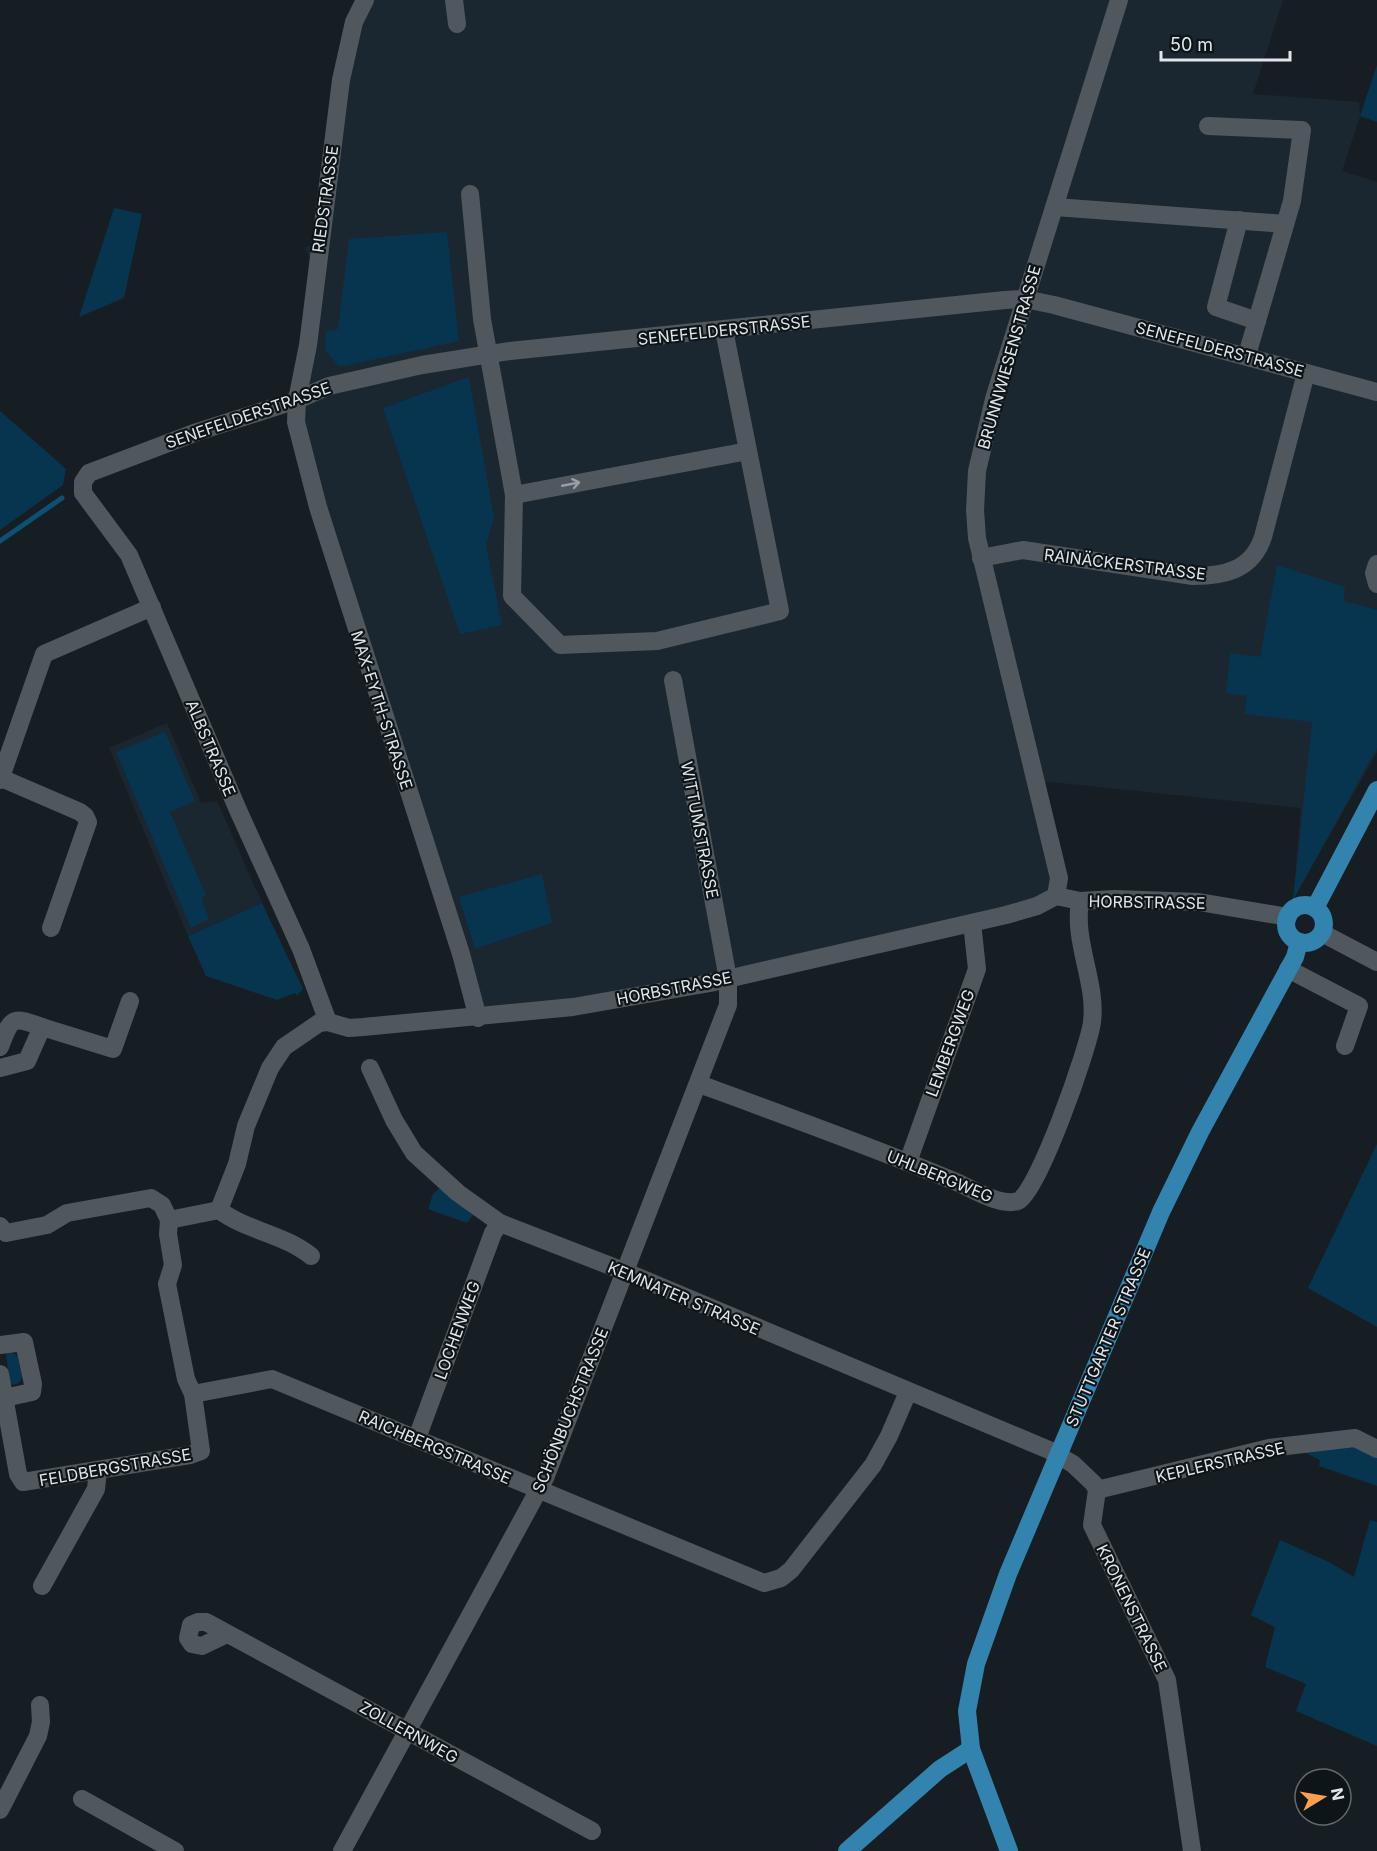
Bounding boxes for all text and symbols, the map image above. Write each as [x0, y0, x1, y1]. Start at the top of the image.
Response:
scale bar [1161, 24, 1290, 62]
text: 50 m [1170, 34, 1213, 55]
street label: RIEDSTRASSE [308, 144, 342, 254]
street label: BRUNNWIESENSTRASSE [973, 263, 1045, 451]
street label: SENEFELDERSTRASSE [637, 311, 811, 349]
street label: SENEFELDERSTRASSE [1134, 317, 1306, 381]
street label: SENEFELDERSTRASSE [163, 377, 333, 453]
one-way arrow [562, 477, 581, 489]
street label: RAINÄCKERSTRASSE [1043, 544, 1207, 584]
street label: MAX-EYTH-STRASSE [347, 628, 417, 792]
street label: ALBSTRASSE [182, 697, 240, 799]
street label: WITTUMSTRASSE [677, 760, 723, 900]
street label: HORBSTRASSE [1088, 891, 1206, 913]
street label: HORBSTRASSE [615, 967, 733, 1009]
street label: LEMBERGWEG [921, 987, 979, 1099]
street label: UHLBERGWEG [884, 1146, 996, 1206]
street label: STUTTGARTER STRASSE [1061, 1245, 1155, 1429]
street label: KEMNATER STRASSE [605, 1257, 763, 1339]
street label: LOCHENWEG [430, 1278, 484, 1382]
street label: SCHÖNBUCHSTRASSE [528, 1325, 612, 1495]
street label: RAICHBERGSTRASSE [356, 1406, 514, 1488]
street label: KEPLERSTRASSE [1154, 1437, 1286, 1487]
street label: FELDBERGSTRASSE [37, 1444, 193, 1490]
street label: KRONENSTRASSE [1093, 1541, 1171, 1675]
street label: ZOLLERNWEG [356, 1697, 462, 1767]
north arrow [1293, 1767, 1353, 1827]
text: N [1327, 1786, 1349, 1802]

